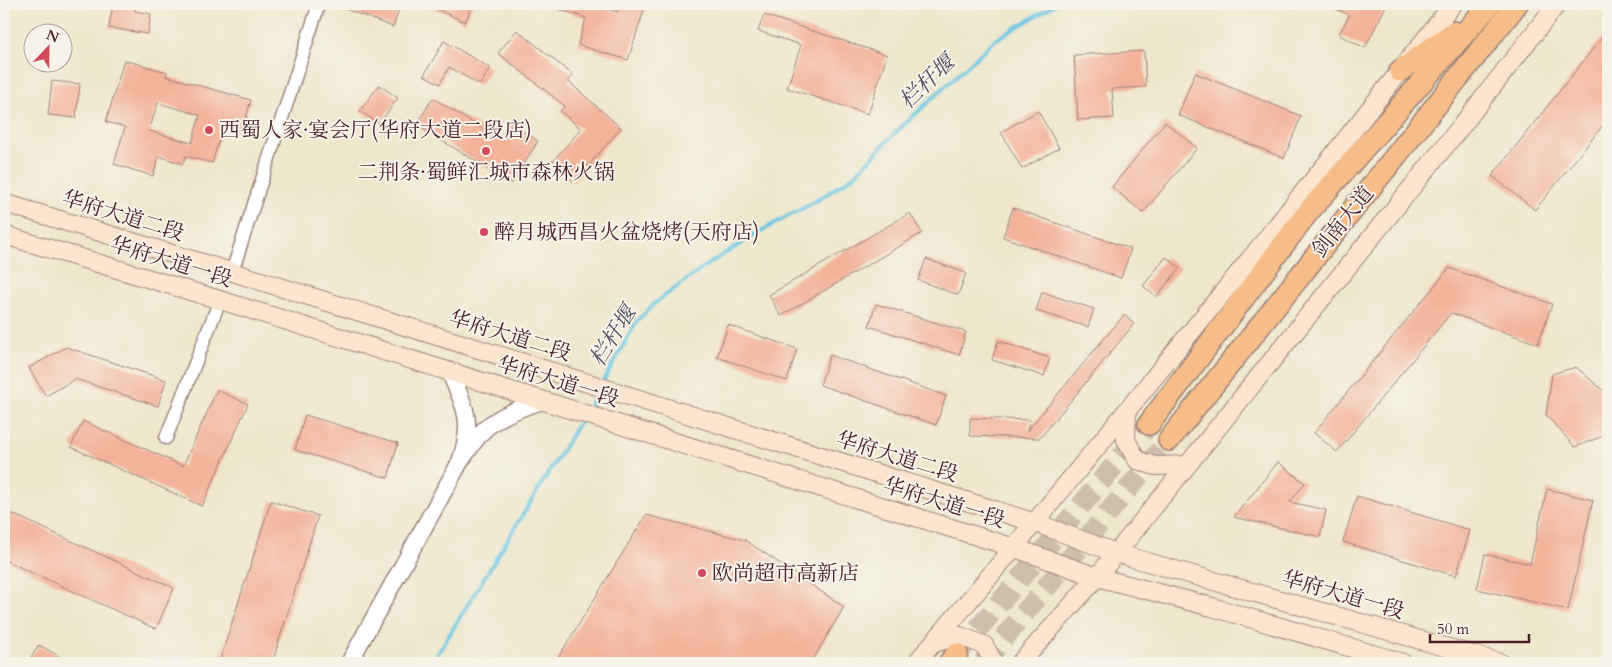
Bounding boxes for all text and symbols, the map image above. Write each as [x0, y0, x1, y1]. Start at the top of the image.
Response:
north arrow [22, 22, 72, 72]
text: N [43, 25, 62, 47]
water label: 栏杆堰 [893, 46, 964, 116]
place label: 西蜀人家·宴会厅(华府大道二段店) [219, 116, 532, 145]
marker: 西蜀人家·宴会厅(华府大道二段店) [203, 124, 215, 136]
marker: 二荆条·蜀鲜汇城市森林火锅 [480, 145, 492, 157]
place label: 二荆条·蜀鲜汇城市森林火锅 [357, 158, 615, 187]
street label: 剑南大道 [1305, 180, 1381, 264]
street label: 华府大道二段 [59, 184, 187, 248]
place label: 醉月城西昌火盆烧烤(天府店) [494, 218, 759, 247]
marker: 醉月城西昌火盆烧烤(天府店) [478, 226, 490, 238]
street label: 华府大道一段 [107, 230, 235, 294]
water label: 栏杆堰 [583, 297, 645, 372]
street label: 华府大道二段 [446, 304, 574, 368]
street label: 华府大道一段 [494, 350, 622, 414]
street label: 华府大道二段 [833, 425, 961, 489]
street label: 华府大道一段 [880, 471, 1008, 535]
place label: 欧尚超市高新店 [712, 559, 859, 588]
street label: 华府大道一段 [1278, 564, 1408, 626]
marker: 欧尚超市高新店 [696, 567, 708, 579]
scale bar [1430, 612, 1528, 644]
text: 50 m [1437, 619, 1469, 639]

